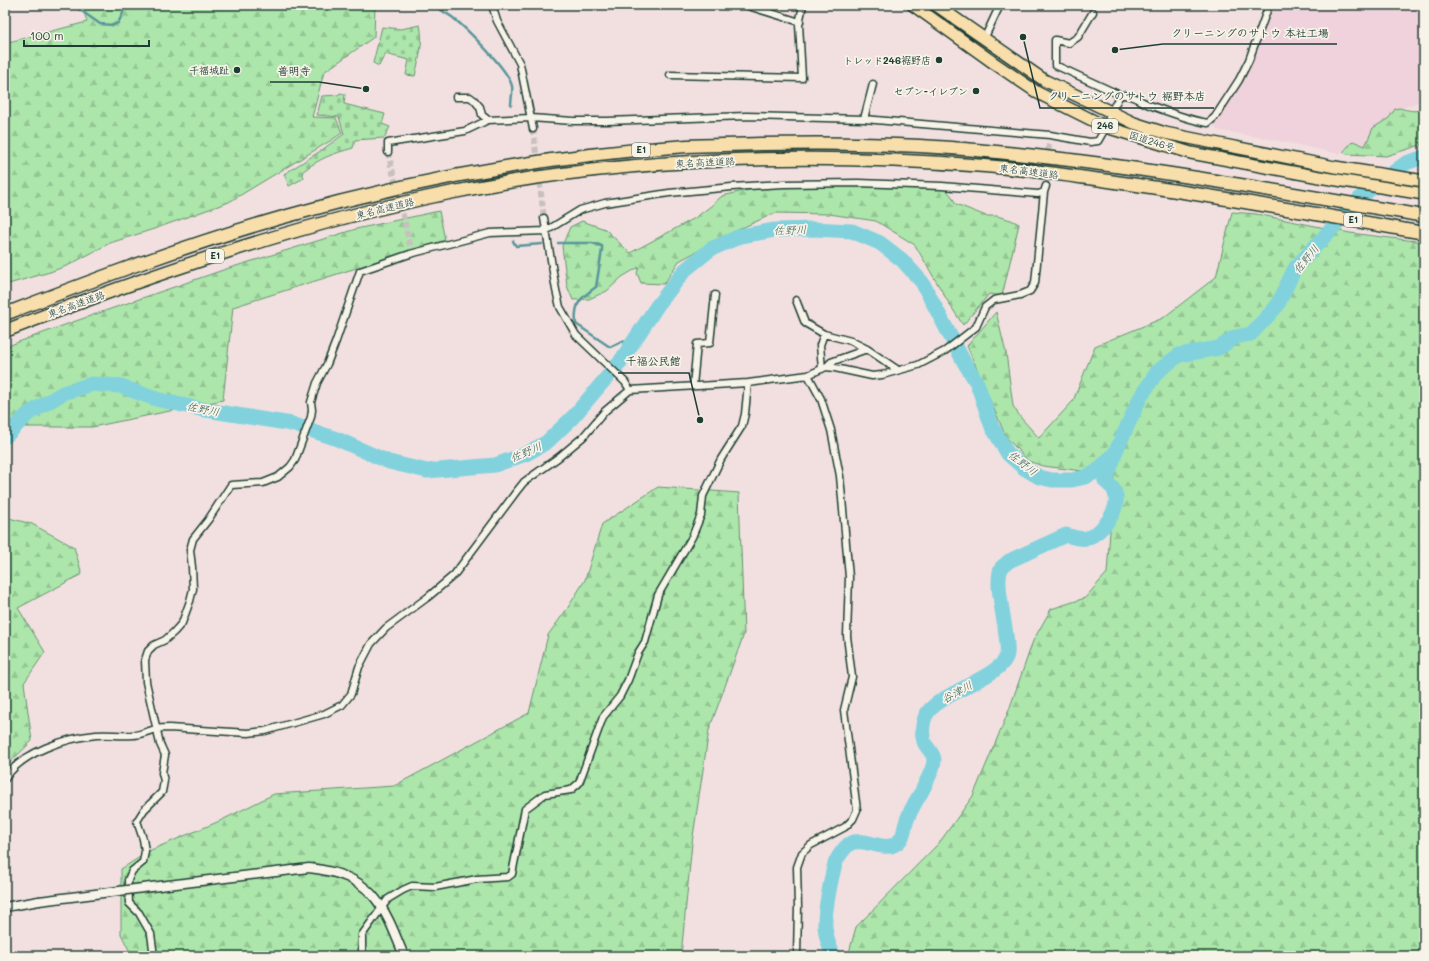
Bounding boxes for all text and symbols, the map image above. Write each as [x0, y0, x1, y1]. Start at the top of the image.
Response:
callout: クリーニングのサトウ 本社工場 [1163, 21, 1337, 44]
scale bar [24, 22, 149, 48]
text: クリーニングのサトウ 本社工場 [1171, 25, 1329, 40]
text: 100 m [30, 27, 64, 43]
place label: トレッド246裾野店 [843, 53, 931, 67]
marker: トレッド246裾野店 [934, 55, 944, 65]
callout: 普明寺 [270, 59, 319, 82]
place label: 千福城趾 [189, 63, 230, 77]
text: 普明寺 [278, 63, 311, 78]
marker: 千福城趾 [232, 65, 242, 75]
place label: セブン-イレブン [894, 84, 968, 98]
callout: クリーニングのサトウ 裾野本店 [1040, 85, 1214, 108]
marker: セブン-イレブン [971, 86, 981, 96]
text: クリーニングのサトウ 裾野本店 [1048, 88, 1206, 103]
road number: 246 [1092, 119, 1118, 133]
street label: 国道246号 [1127, 127, 1177, 155]
road number: E1 [632, 143, 650, 157]
street label: 東名高速道路 [675, 153, 735, 171]
street label: 東名高速道路 [998, 160, 1060, 182]
street label: 東名高速道路 [354, 194, 416, 222]
road number: E1 [1344, 213, 1362, 227]
water label: 佐野川 [773, 221, 807, 238]
water label: 佐野川 [1289, 241, 1322, 276]
road number: E1 [206, 249, 224, 263]
street label: 東名高速道路 [45, 287, 107, 321]
callout: 千福公民館 [618, 350, 689, 373]
text: 千福公民館 [626, 353, 681, 368]
water label: 佐野川 [185, 398, 221, 419]
water label: 佐野川 [508, 438, 544, 465]
water label: 佐野川 [1006, 447, 1041, 479]
water label: 谷津川 [939, 677, 975, 706]

